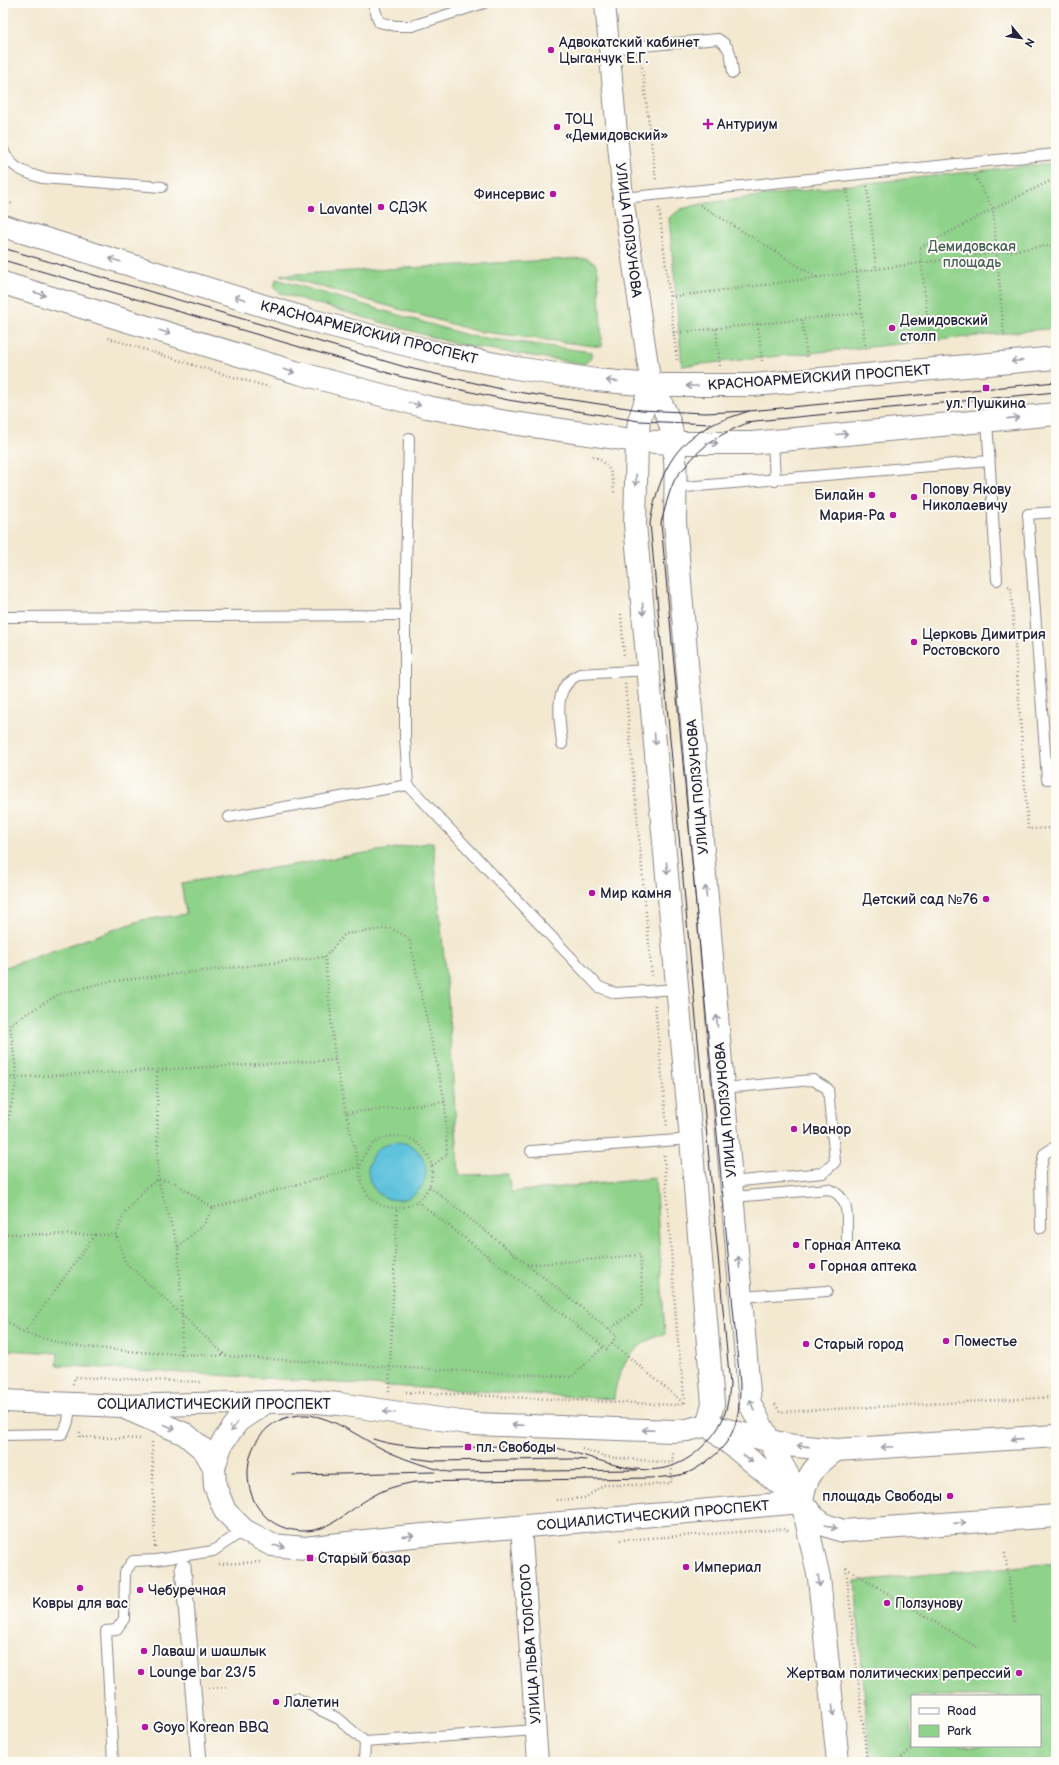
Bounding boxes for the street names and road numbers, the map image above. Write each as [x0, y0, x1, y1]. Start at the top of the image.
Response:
street label: УЛИЦА ПОЛЗУНОВА [612, 162, 645, 299]
street label: КРАСНОАРМЕЙСКИЙ ПРОСПЕКТ [258, 297, 480, 368]
street label: КРАСНОАРМЕЙСКИЙ ПРОСПЕКТ [707, 361, 932, 394]
street label: УЛИЦА ПОЛЗУНОВА [683, 718, 712, 855]
street label: УЛИЦА ПОЛЗУНОВА [711, 1041, 740, 1178]
street label: СОЦИАЛИСТИЧЕСКИЙ ПРОСПЕКТ [97, 1396, 332, 1413]
street label: СОЦИАЛИСТИЧЕСКИЙ ПРОСПЕКТ [536, 1497, 771, 1534]
street label: УЛИЦА ЛЬВА ТОЛСТОГО [516, 1563, 545, 1725]

